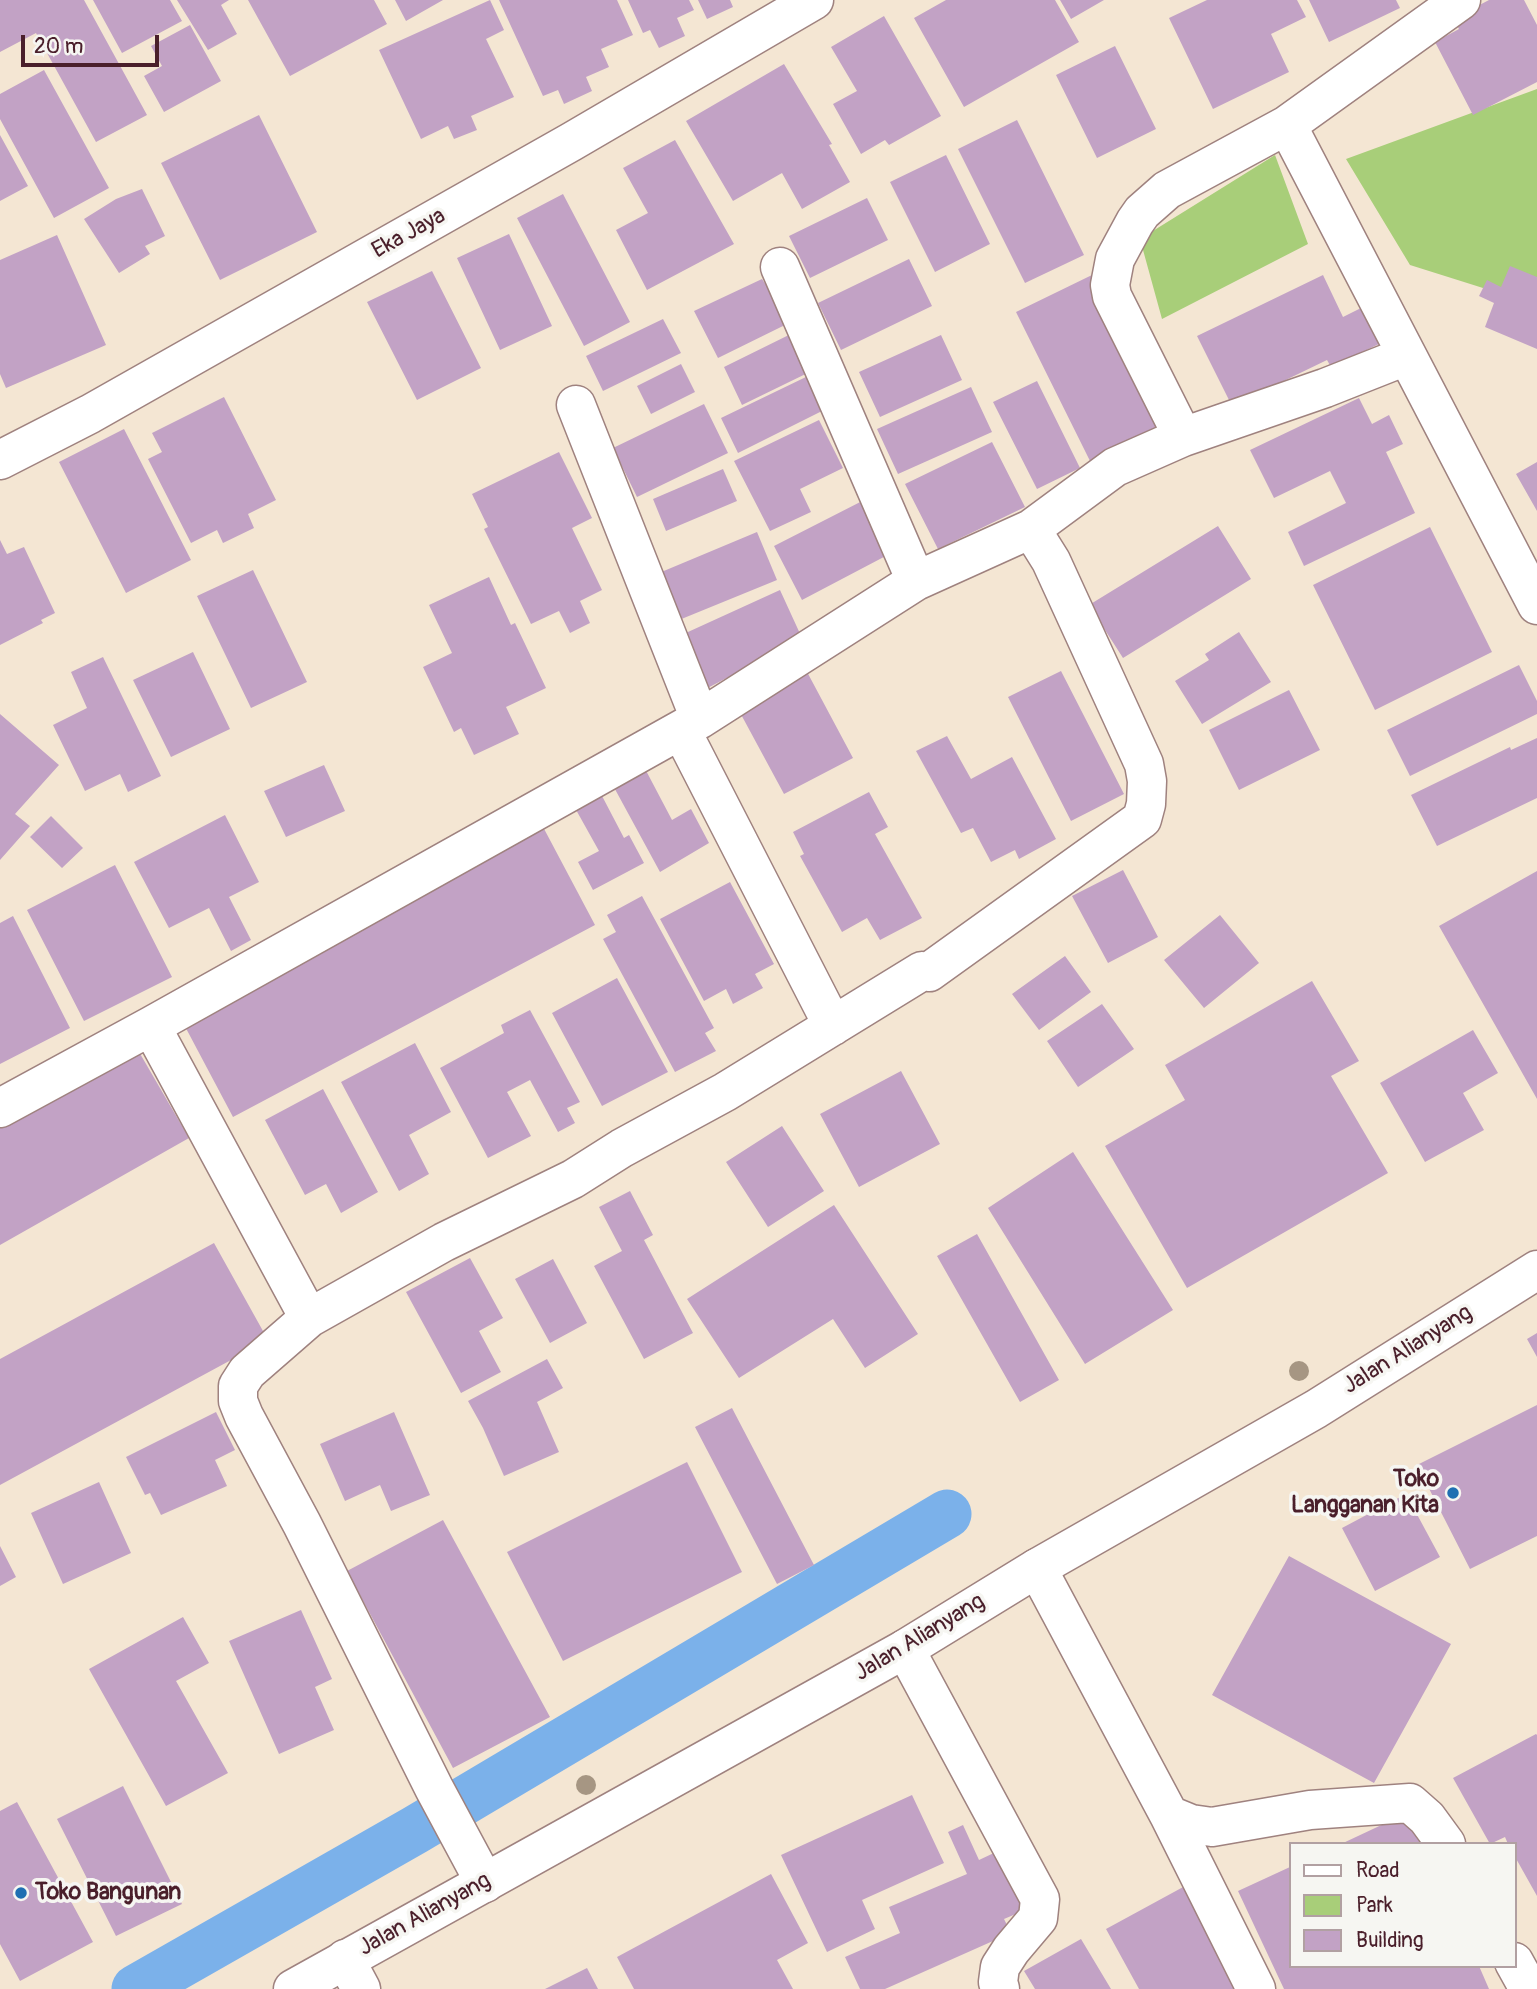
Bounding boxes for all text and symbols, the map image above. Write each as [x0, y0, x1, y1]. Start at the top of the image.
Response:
scale bar [24, 21, 163, 65]
text: 20 m [34, 33, 83, 60]
street label: Eka Jaya [368, 203, 450, 265]
street label: Jalan Alianyang [1338, 1299, 1478, 1401]
place label: Toko Langganan Kita [1291, 1466, 1439, 1520]
marker: Toko Langganan Kita [1445, 1485, 1461, 1501]
street label: Jalan Alianyang [850, 1588, 990, 1688]
legend [1288, 1842, 1516, 1968]
text: Road [1356, 1857, 1400, 1884]
street label: Jalan Alianyang [354, 1867, 496, 1963]
place label: Toko Bangunan [35, 1879, 181, 1907]
marker: Toko Bangunan [13, 1885, 29, 1901]
text: Park [1356, 1892, 1393, 1919]
text: Building [1356, 1927, 1423, 1954]

